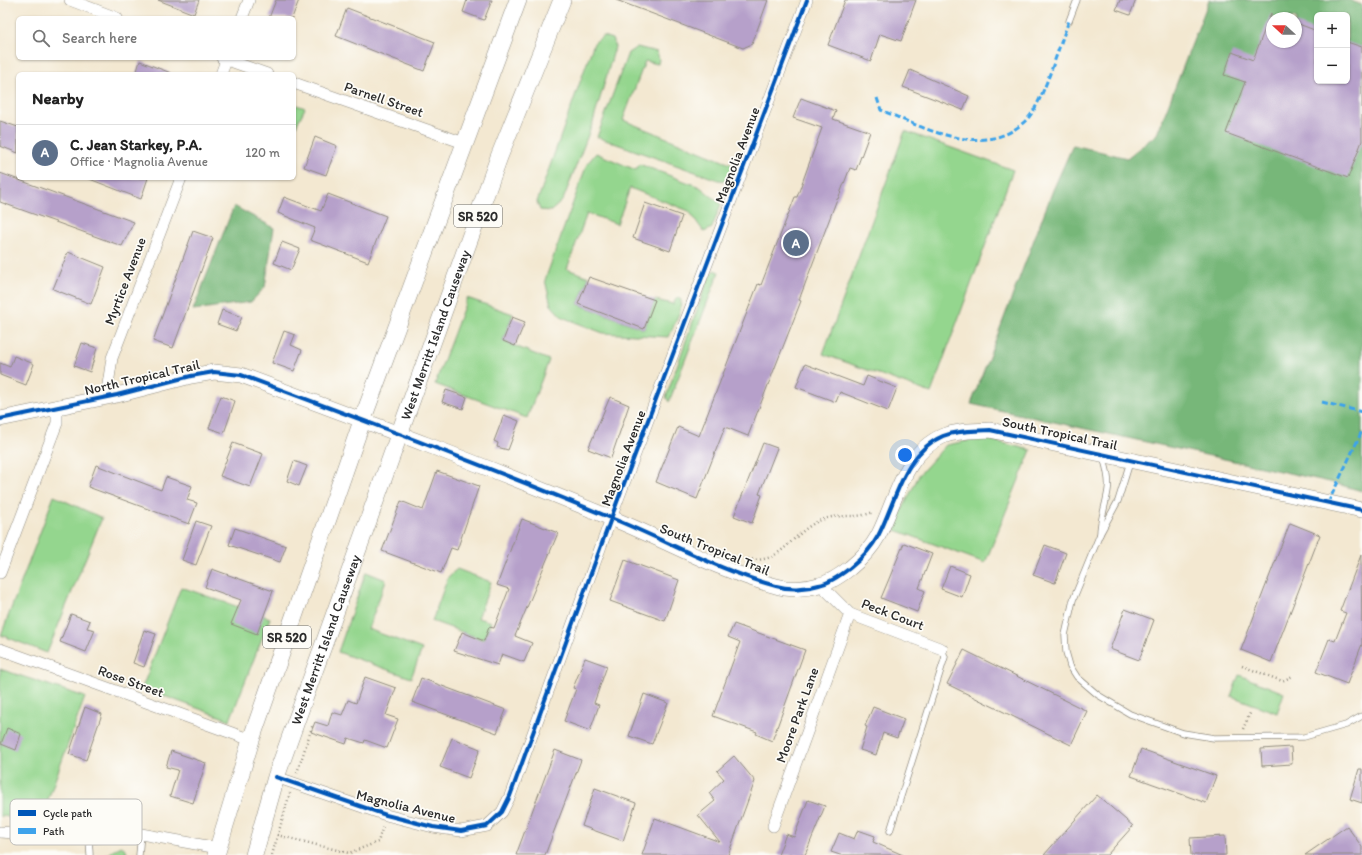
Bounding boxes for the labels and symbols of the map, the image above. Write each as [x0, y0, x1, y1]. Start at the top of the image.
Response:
north arrow [1266, 12, 1302, 48]
street label: Parnell Street [342, 78, 426, 121]
street label: Magnolia Avenue [711, 104, 764, 206]
road number: SR 520 [454, 205, 502, 227]
pin: A [783, 228, 809, 258]
street label: Myrtice Avenue [101, 235, 150, 327]
street label: West Merritt Island Causeway [397, 247, 474, 422]
street label: North Tropical Trail [83, 356, 202, 399]
street label: Magnolia Avenue [597, 407, 650, 509]
street label: South Tropical Trail [1001, 413, 1119, 454]
your location [895, 445, 915, 465]
street label: South Tropical Trail [657, 520, 772, 579]
street label: West Merritt Island Causeway [287, 552, 364, 727]
street label: Peck Court [859, 595, 927, 634]
road number: SR 520 [263, 626, 311, 648]
street label: Rose Street [96, 662, 166, 701]
street label: Moore Park Lane [772, 665, 823, 765]
street label: Magnolia Avenue [354, 786, 458, 827]
legend [10, 799, 142, 845]
text: Cycle path [43, 807, 92, 820]
text: Path [43, 825, 65, 838]

